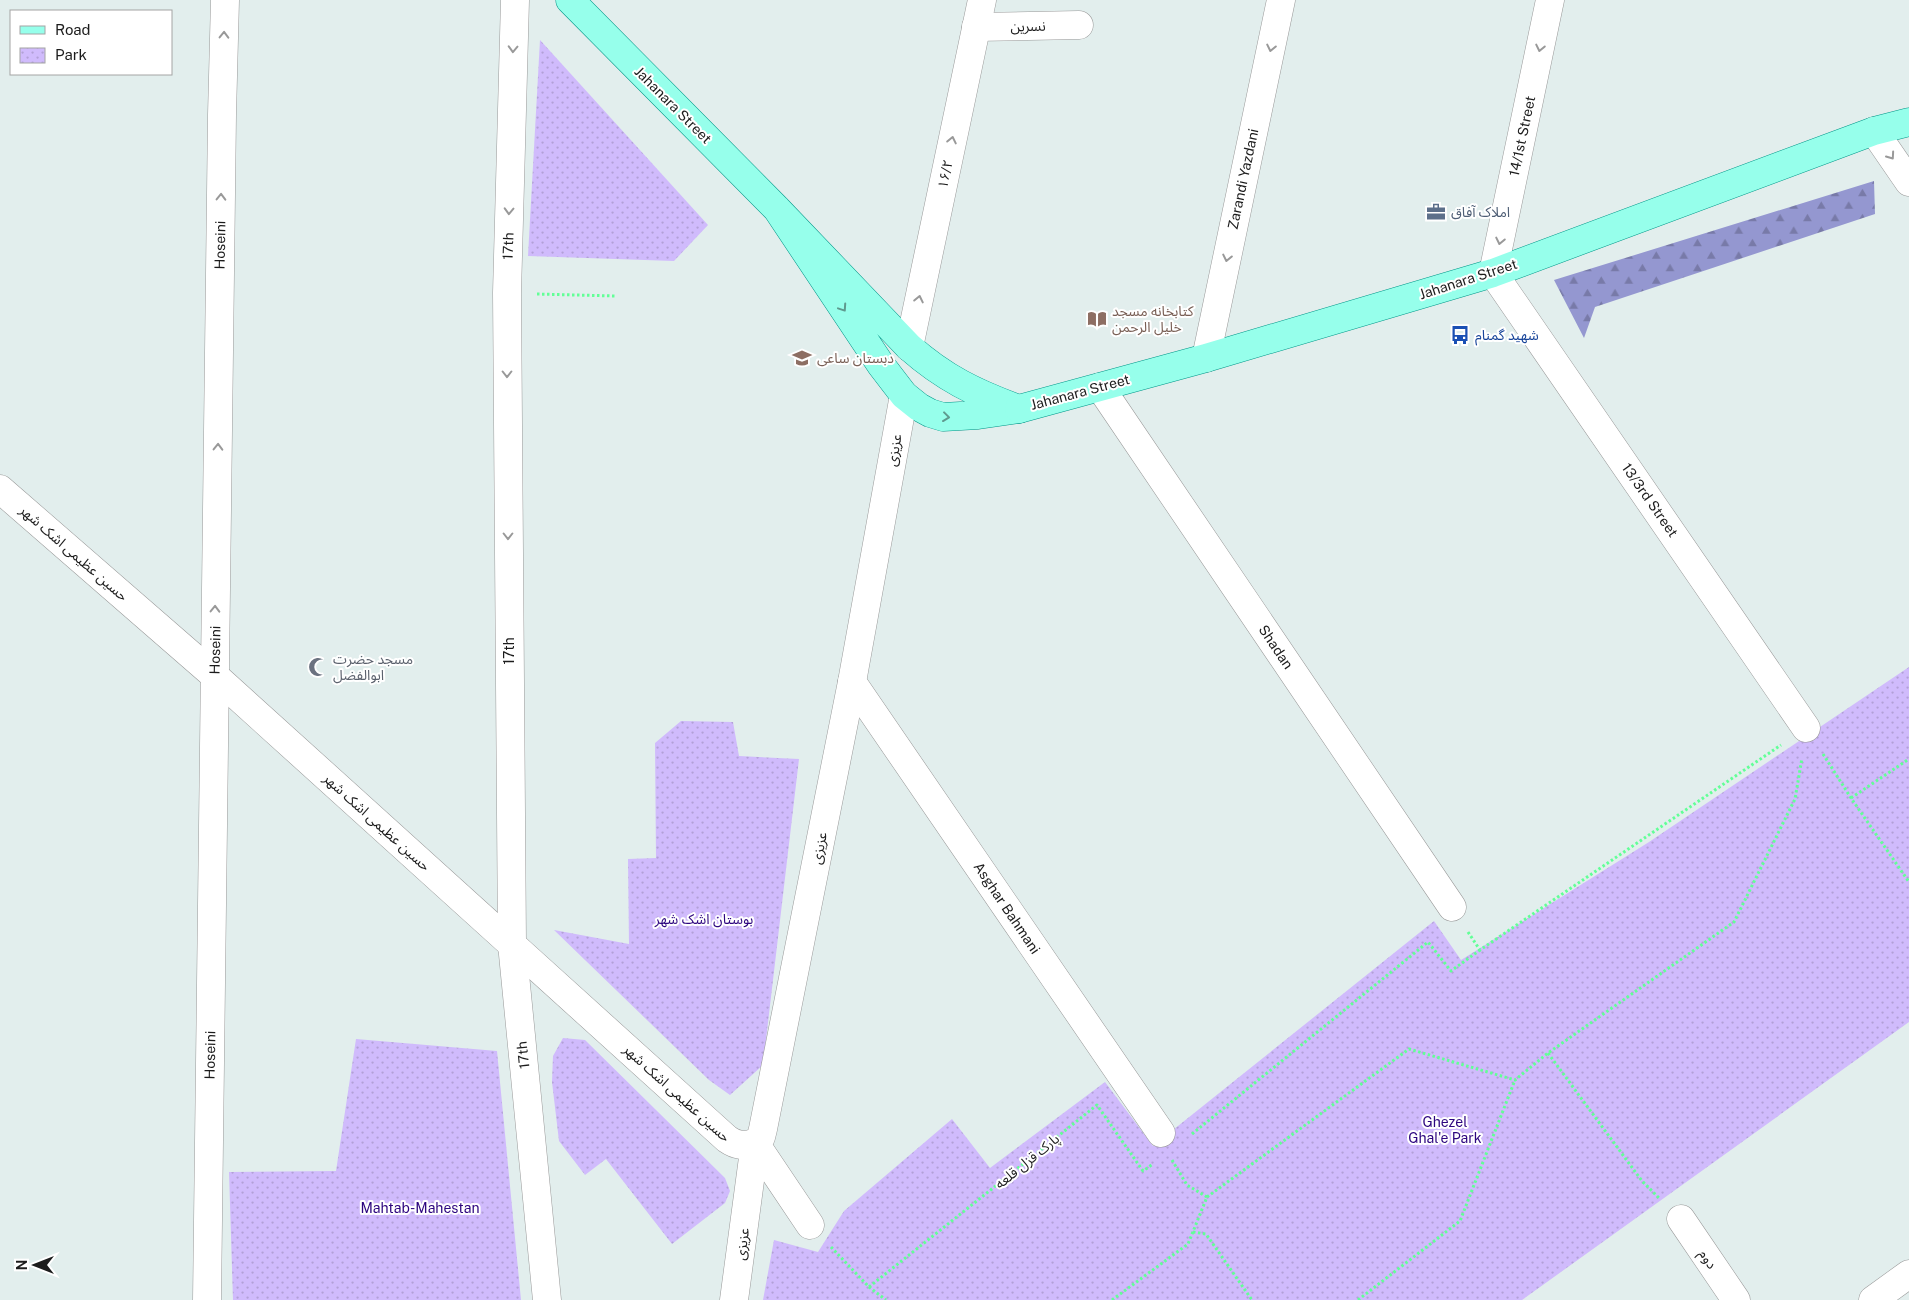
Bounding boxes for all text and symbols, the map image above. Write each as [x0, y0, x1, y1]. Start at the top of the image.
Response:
legend [10, 10, 172, 75]
street label: نسرین [1010, 18, 1046, 35]
text: Road [55, 21, 91, 38]
one-way arrow [219, 30, 229, 38]
one-way arrow [1266, 43, 1276, 52]
one-way arrow [1535, 43, 1546, 52]
one-way arrow [508, 45, 519, 53]
text: Park [55, 46, 87, 63]
street label: Jahanara Street [631, 63, 715, 147]
street label: 14/1st Street [1506, 94, 1538, 178]
street label: Zarandi Yazdani [1224, 127, 1262, 231]
one-way arrow [947, 136, 957, 145]
one-way arrow [1885, 151, 1894, 160]
street label: ۱۶/۲ [934, 158, 956, 190]
one-way arrow [216, 193, 226, 200]
office icon: املاک آفاق [1425, 201, 1447, 223]
place label: املاک آفاق [1451, 204, 1510, 220]
one-way arrow [504, 208, 514, 215]
street label: Hoseini [212, 221, 228, 269]
street label: 17th [500, 232, 516, 260]
one-way arrow [1495, 237, 1505, 246]
one-way arrow [1222, 254, 1233, 263]
street label: Jahanara Street [1417, 256, 1519, 302]
one-way arrow [913, 295, 924, 304]
one-way arrow [837, 302, 846, 312]
place label: كتابخانه مسجد خليل الرحمن [1112, 303, 1194, 336]
library icon: كتابخانه مسجد خليل الرحمن [1086, 308, 1108, 330]
bus stop icon: شهید گمنام [1449, 324, 1471, 346]
place label: شهید گمنام [1475, 327, 1539, 346]
school or university icon: دبستان ساعی [791, 347, 813, 369]
place label: دبستان ساعی [817, 350, 894, 367]
one-way arrow [502, 370, 512, 378]
street label: Jahanara Street [1029, 371, 1131, 413]
one-way arrow [942, 411, 950, 421]
street label: عزیزی [883, 433, 906, 468]
one-way arrow [212, 443, 223, 451]
street label: 13/3rd Street [1619, 460, 1681, 540]
street label: حسین عظیمی اشک شهر [15, 501, 131, 605]
one-way arrow [503, 532, 514, 540]
one-way arrow [210, 605, 221, 613]
street label: Shadan [1256, 622, 1296, 672]
street label: Hoseini [207, 626, 223, 674]
street label: 17th [501, 637, 517, 665]
place label: مسجد حضرت ابوالفضل [333, 651, 413, 684]
mosque icon: مسجد حضرت ابوالفضل [307, 656, 329, 678]
street label: حسین عظیمی اشک شهر [319, 769, 434, 875]
street label: عزیزی [808, 830, 831, 866]
street label: Asghar Bahmani [971, 859, 1043, 957]
park label: بوستان اشک شهر [654, 911, 754, 928]
street label: Hoseini [202, 1031, 218, 1079]
street label: 17th [514, 1040, 532, 1070]
street label: حسین عظیمی اشک شهر [619, 1040, 734, 1146]
park label: Ghezel Ghal'e Park [1408, 1114, 1482, 1146]
street label: پارک قزل قلعه [992, 1130, 1064, 1193]
park label: Mahtab-Mahestan [361, 1200, 479, 1216]
street label: عزیزی [732, 1227, 753, 1261]
north arrow [10, 1240, 60, 1290]
street label: دوم [1693, 1246, 1720, 1274]
text: N [14, 1260, 30, 1270]

